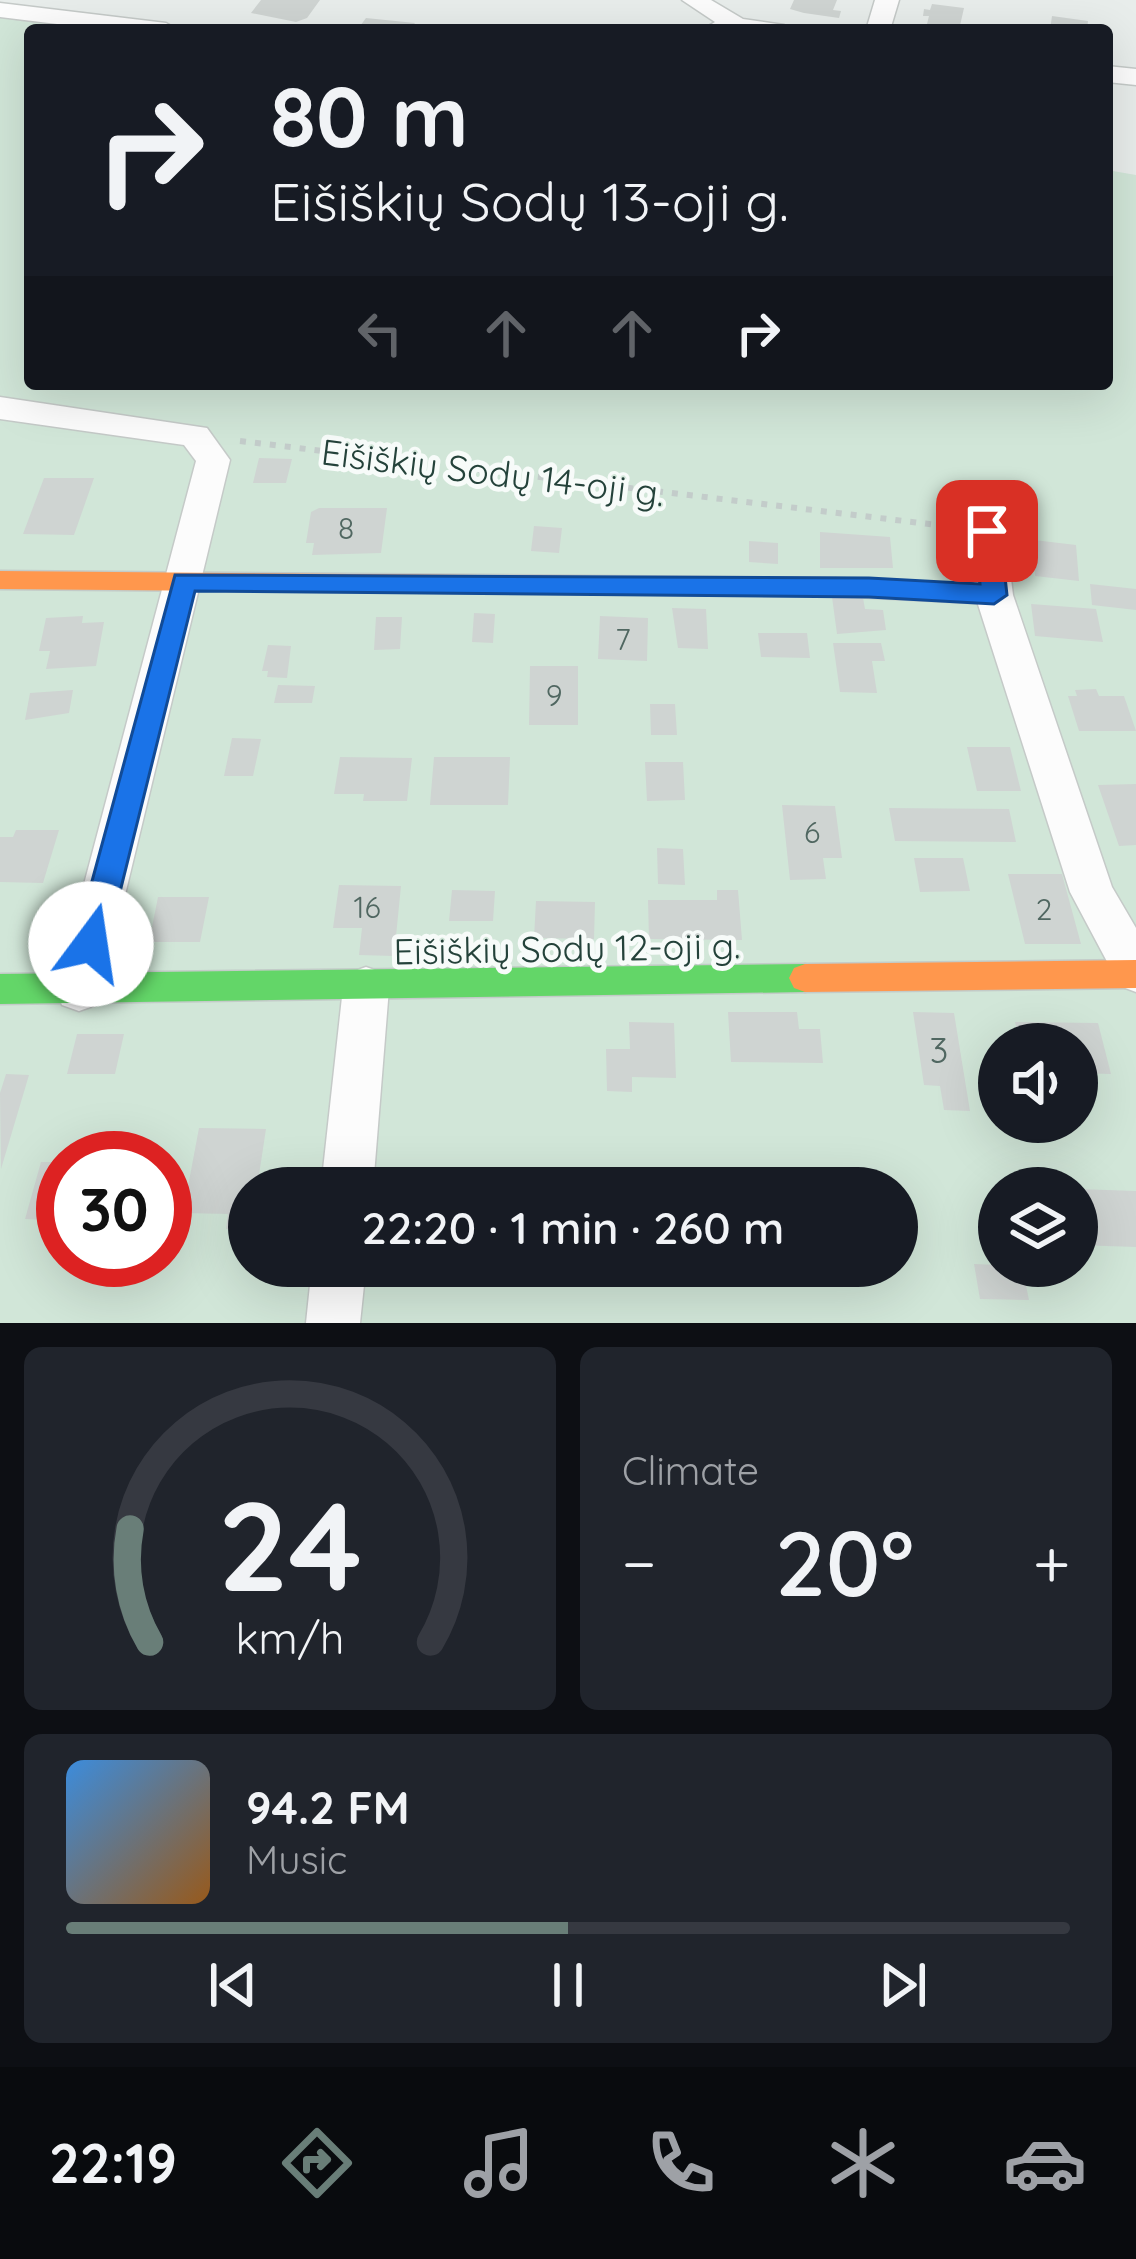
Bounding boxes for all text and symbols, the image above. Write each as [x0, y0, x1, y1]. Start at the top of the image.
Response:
text: 80 m [270, 63, 469, 168]
icon: right [72, 72, 228, 228]
text: Eišiškių Sodų 13-oji g. [270, 167, 789, 235]
icon: left [347, 300, 413, 366]
icon: ahead [473, 300, 539, 366]
icon: ahead [599, 300, 665, 366]
icon: right [725, 300, 791, 366]
street label: Eišiškių Sodų 14-oji g. [319, 429, 667, 515]
pin [936, 480, 1038, 582]
icon: arrive [954, 498, 1020, 564]
house number: 8 [338, 509, 354, 547]
house number: 7 [615, 620, 631, 658]
house number: 9 [546, 676, 562, 714]
house number: 6 [804, 813, 820, 851]
position arrow [28, 881, 154, 1007]
house number: 16 [353, 888, 381, 926]
house number: 2 [1036, 890, 1052, 928]
street label: Eišiškių Sodų 12-oji g. [393, 922, 741, 974]
map controls [978, 1023, 1098, 1287]
button: sound [978, 1023, 1098, 1143]
house number: 3 [930, 1027, 948, 1072]
speed limit sign: 30 [36, 1131, 192, 1287]
button: layers [978, 1167, 1098, 1287]
text: 22:20 · 1 min · 260 m [362, 1199, 784, 1255]
text: Climate [622, 1446, 759, 1495]
text: 24 [218, 1466, 362, 1622]
text: 20° [775, 1506, 914, 1619]
text: − [622, 1521, 656, 1604]
text: + [1033, 1521, 1070, 1604]
text: km/h [236, 1610, 344, 1664]
text: 94.2 FM [246, 1779, 410, 1835]
text: Music [246, 1835, 347, 1884]
icon: previous [200, 1952, 266, 2018]
icon: pause [535, 1952, 601, 2018]
icon: next [870, 1952, 936, 2018]
icon: directions [275, 2121, 359, 2205]
icon: music [457, 2121, 541, 2205]
icon: phone [639, 2121, 723, 2205]
icon: climate [821, 2121, 905, 2205]
icon: car [1003, 2121, 1087, 2205]
text: 22:19 [49, 2129, 177, 2197]

